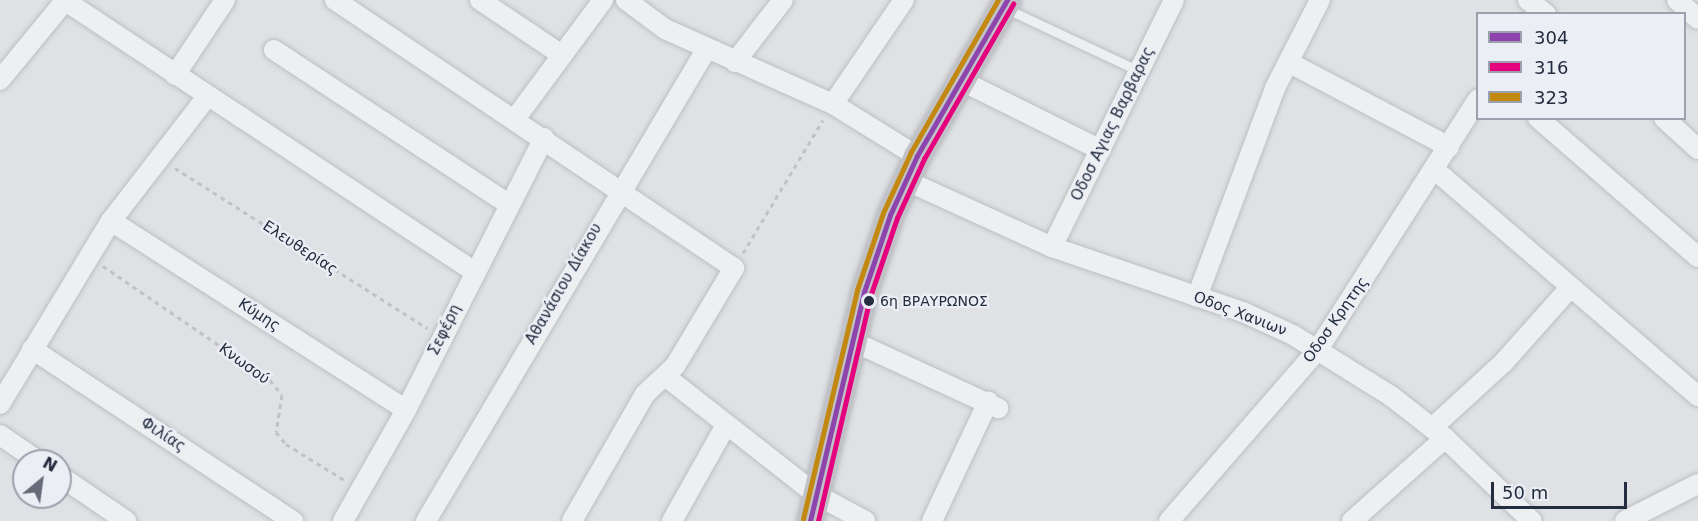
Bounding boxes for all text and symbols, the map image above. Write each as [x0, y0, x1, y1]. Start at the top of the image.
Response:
legend [1476, 12, 1686, 120]
text: 304 [1534, 27, 1568, 48]
street label: Οδοσ Αγιας Βαρβαρας [1068, 44, 1158, 204]
text: 316 [1534, 57, 1568, 78]
text: 323 [1534, 87, 1568, 108]
street label: Ελευθερίας [259, 217, 341, 279]
street label: Αθανάσιου Δίακου [522, 220, 606, 348]
street label: Οδοσ Κρητης [1300, 274, 1372, 366]
street label: Οδος Χανιων [1191, 288, 1289, 340]
place label: 6η ΒΡΑΥΡΩΝΟΣ [880, 293, 988, 309]
street label: Κύμης [235, 295, 283, 335]
marker: 6η ΒΡΑΥΡΩΝΟΣ [863, 295, 875, 307]
street label: Σεφέρη [425, 302, 465, 358]
street label: Κνωσού [215, 340, 273, 388]
street label: Φιλίας [137, 414, 189, 456]
north arrow [12, 449, 72, 509]
text: N [40, 453, 60, 476]
scale bar [1494, 470, 1630, 508]
text: 50 m [1502, 482, 1548, 503]

